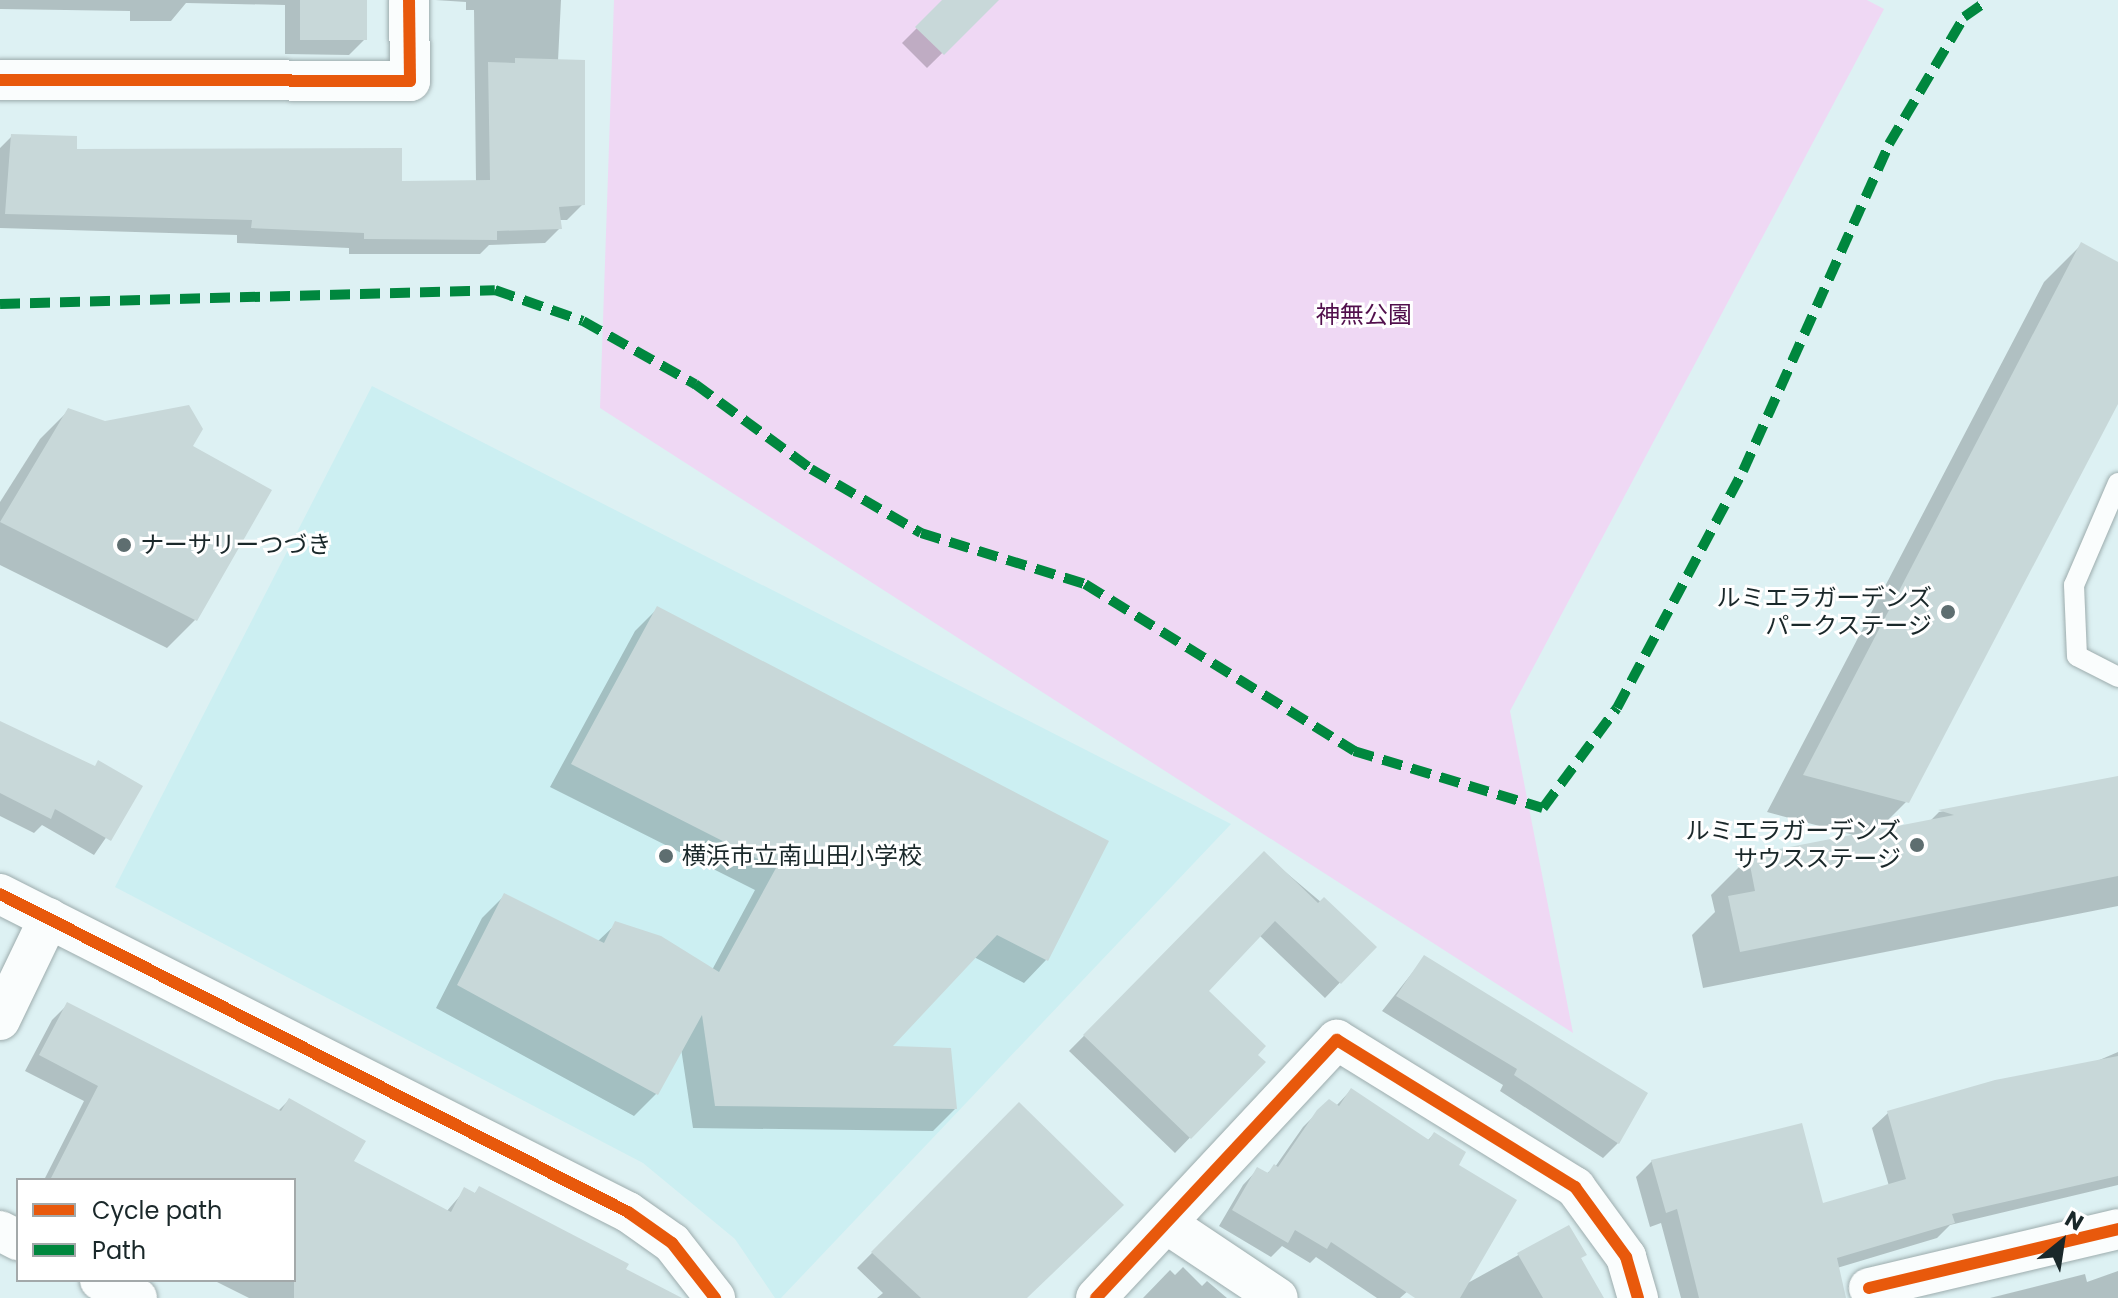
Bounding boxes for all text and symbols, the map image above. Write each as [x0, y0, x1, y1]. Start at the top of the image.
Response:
park label: 神無公園 [1316, 301, 1412, 329]
place label: ナーサリーつづき [140, 531, 332, 559]
marker: ナーサリーつづき [115, 536, 133, 554]
place label: ルミエラガーデンズ パークステージ [1716, 584, 1932, 640]
marker: ルミエラガーデンズ パークステージ [1939, 603, 1957, 621]
place label: ルミエラガーデンズ サウスステージ [1685, 817, 1901, 873]
marker: ルミエラガーデンズ サウスステージ [1908, 836, 1926, 854]
place label: 横浜市立南山田小学校 [682, 842, 922, 870]
marker: 横浜市立南山田小学校 [657, 847, 675, 865]
legend [16, 1178, 296, 1282]
text: Cycle path [92, 1194, 222, 1227]
north arrow [2022, 1202, 2102, 1282]
text: N [2059, 1203, 2089, 1238]
text: Path [92, 1234, 146, 1267]

